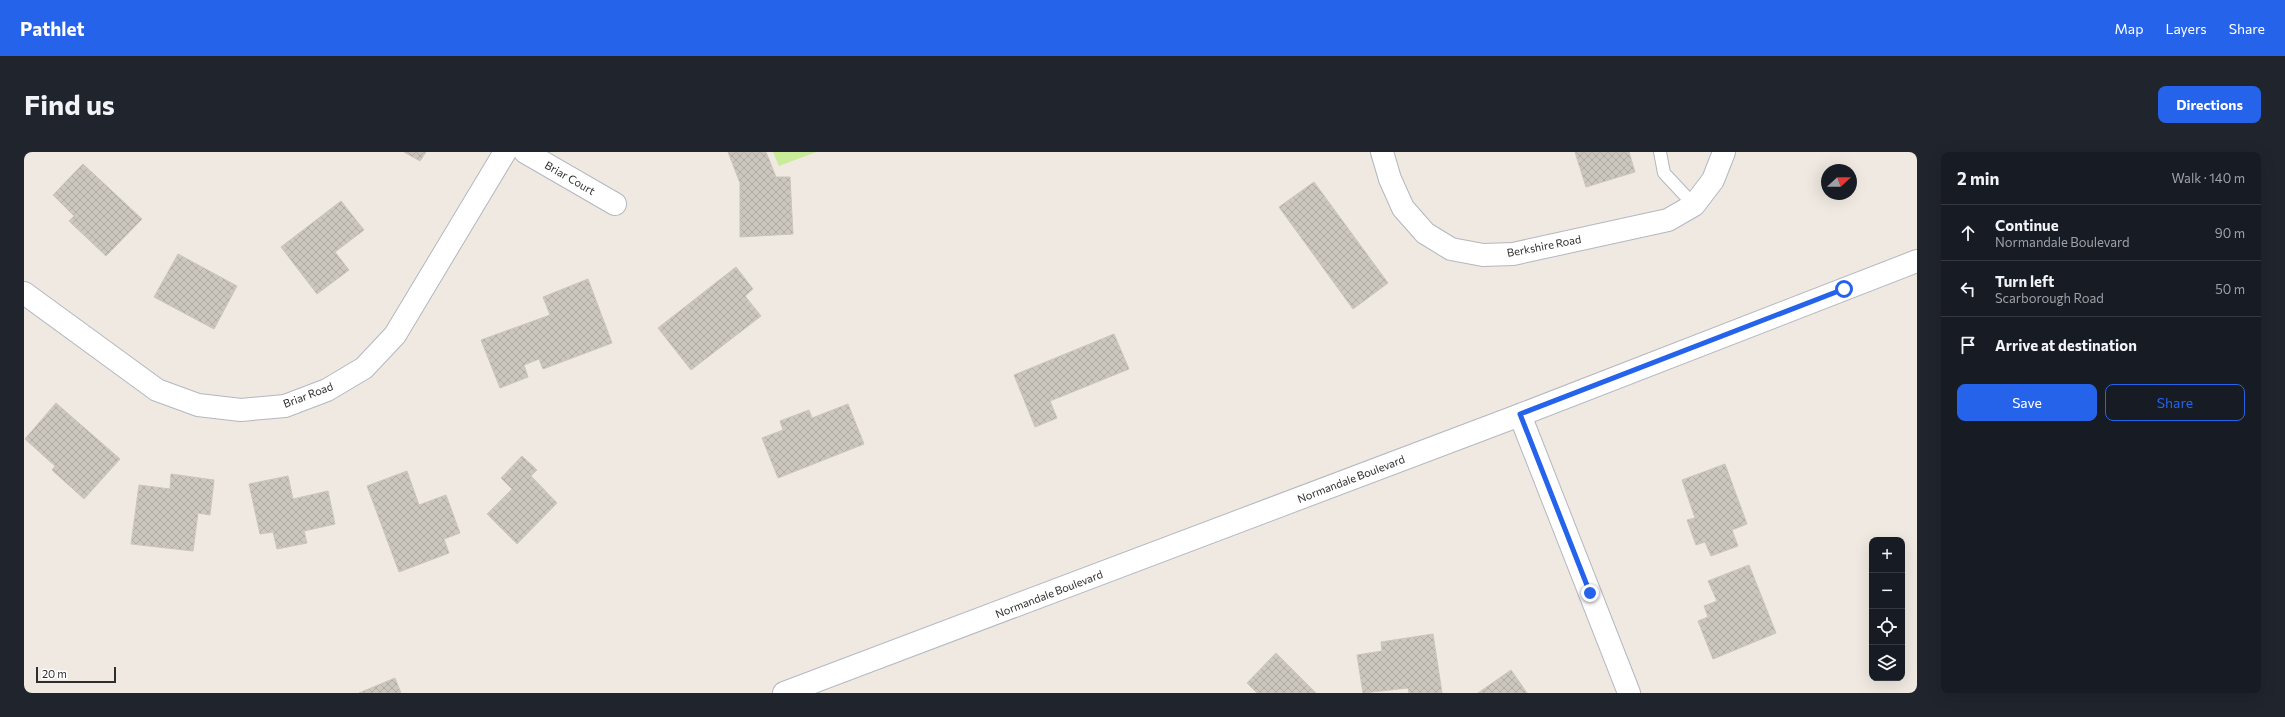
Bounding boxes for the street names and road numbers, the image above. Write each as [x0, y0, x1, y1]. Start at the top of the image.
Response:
street label: Briar Court [543, 158, 598, 197]
street label: Berkshire Road [1506, 232, 1582, 259]
street label: Briar Road [281, 379, 335, 410]
street label: Normandale Boulevard [1295, 452, 1406, 505]
street label: Normandale Boulevard [993, 567, 1104, 620]

